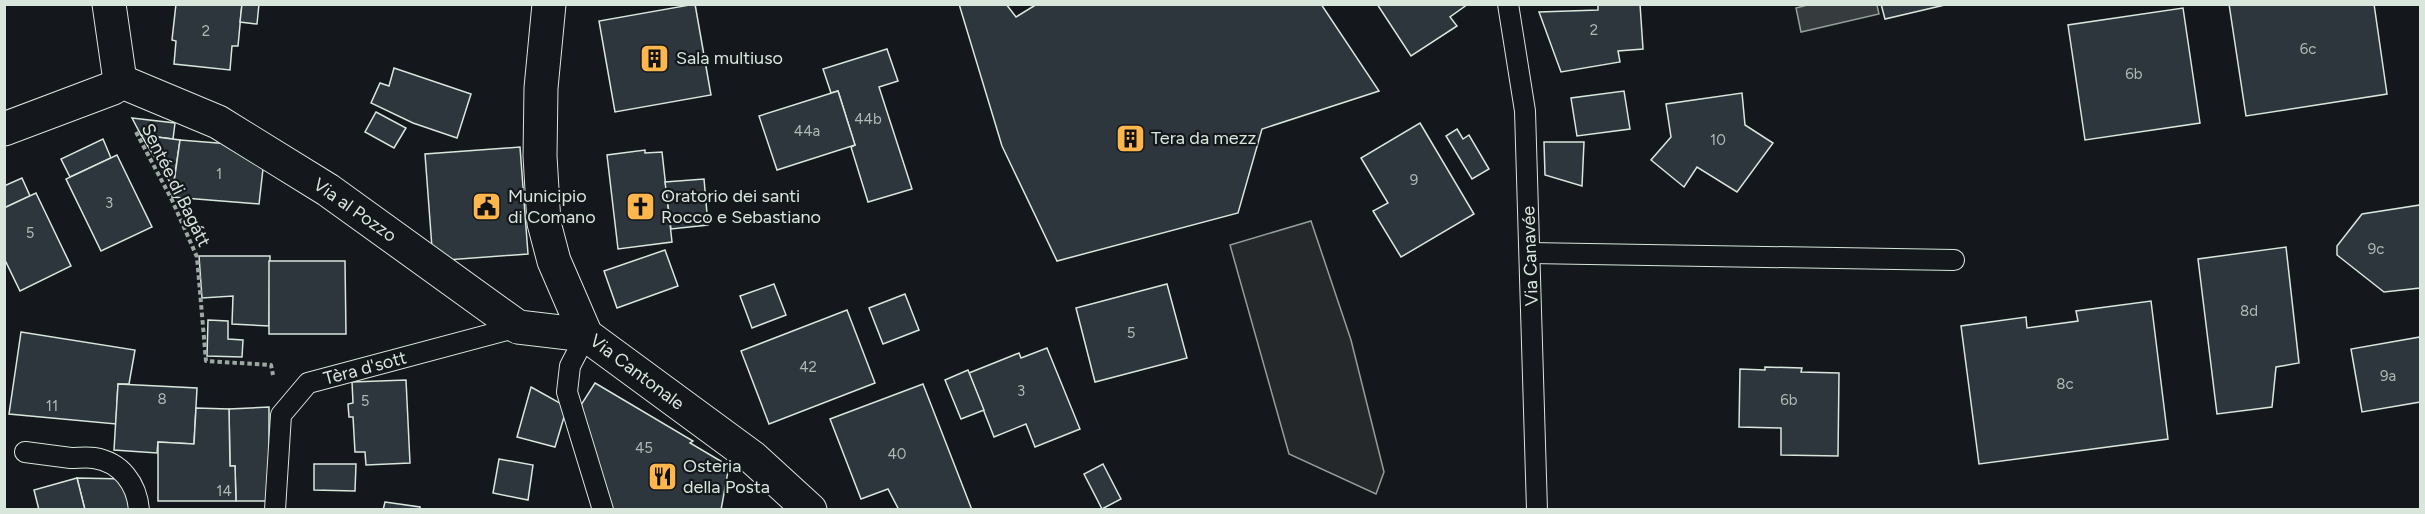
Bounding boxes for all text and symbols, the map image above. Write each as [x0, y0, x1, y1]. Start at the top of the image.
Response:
house number: 2 [1590, 21, 1598, 39]
house number: 2 [202, 22, 210, 40]
house number: 6c [2300, 40, 2316, 58]
building icon: Sala multiuso [639, 42, 671, 74]
place label: Sala multiuso [676, 47, 783, 69]
house number: 6b [2125, 65, 2143, 83]
house number: 44b [854, 110, 882, 128]
street label: Sentée di Bagátt [137, 120, 215, 250]
house number: 44a [794, 122, 820, 140]
building icon: Tera da mezz [1114, 122, 1146, 154]
place label: Tera da mezz [1151, 127, 1257, 149]
house number: 10 [1710, 131, 1726, 149]
house number: 1 [216, 165, 222, 183]
house number: 9 [1410, 171, 1418, 189]
street label: Via al Pozzo [309, 173, 401, 247]
place label: Municipio di Comano [508, 185, 596, 228]
place label: Oratorio dei santi Rocco e Sebastiano [661, 185, 821, 228]
public building icon: Municipio di Comano [471, 190, 503, 222]
church icon: Oratorio dei santi Rocco e Sebastiano [624, 190, 656, 222]
house number: 3 [105, 194, 113, 212]
street label: Via Canavée [1517, 205, 1543, 307]
house number: 5 [26, 224, 34, 242]
house number: 9c [2368, 240, 2384, 258]
house number: 8d [2240, 302, 2258, 320]
house number: 5 [1127, 324, 1135, 342]
street label: Via Cantonale [585, 329, 689, 415]
street label: Tèra d'sott [321, 346, 409, 390]
house number: 42 [799, 358, 817, 376]
house number: 9a [2380, 367, 2396, 385]
house number: 8c [2056, 375, 2074, 393]
house number: 3 [1017, 382, 1025, 400]
house number: 8 [157, 390, 167, 408]
house number: 6b [1780, 391, 1798, 409]
house number: 5 [361, 392, 369, 410]
house number: 11 [46, 397, 58, 415]
house number: 45 [635, 439, 653, 457]
house number: 40 [888, 445, 906, 463]
place label: Osteria della Posta [683, 455, 770, 498]
restaurant icon: Osteria della Posta [646, 460, 678, 492]
house number: 14 [216, 482, 232, 500]

